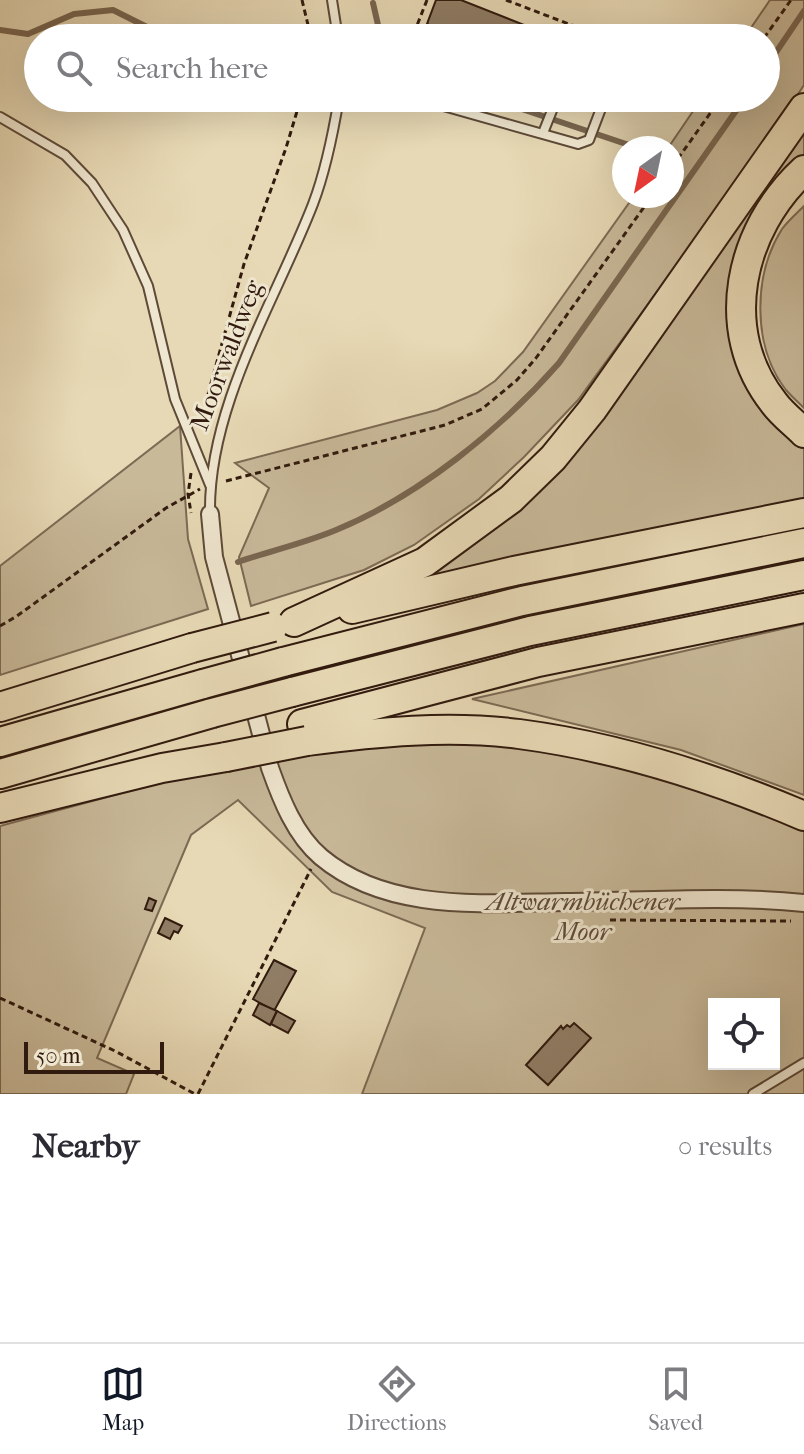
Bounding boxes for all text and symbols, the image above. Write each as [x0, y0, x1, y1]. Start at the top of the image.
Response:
search box [24, 24, 780, 112]
icon: search [52, 46, 96, 90]
text: Search here [116, 51, 268, 86]
north arrow [612, 136, 684, 208]
street label: Moorwaldweg [184, 275, 270, 435]
park label: Altwarmbüchener Moor [483, 886, 682, 947]
map controls [708, 998, 780, 1070]
button: locate [708, 998, 780, 1070]
scale bar [24, 1038, 164, 1074]
text: 50 m [36, 1043, 81, 1069]
text: Nearby [32, 1126, 139, 1166]
text: 0 results [678, 1131, 772, 1162]
tab: Map [101, 1362, 145, 1436]
tab: Directions [347, 1362, 446, 1436]
tab: Saved [648, 1362, 703, 1436]

